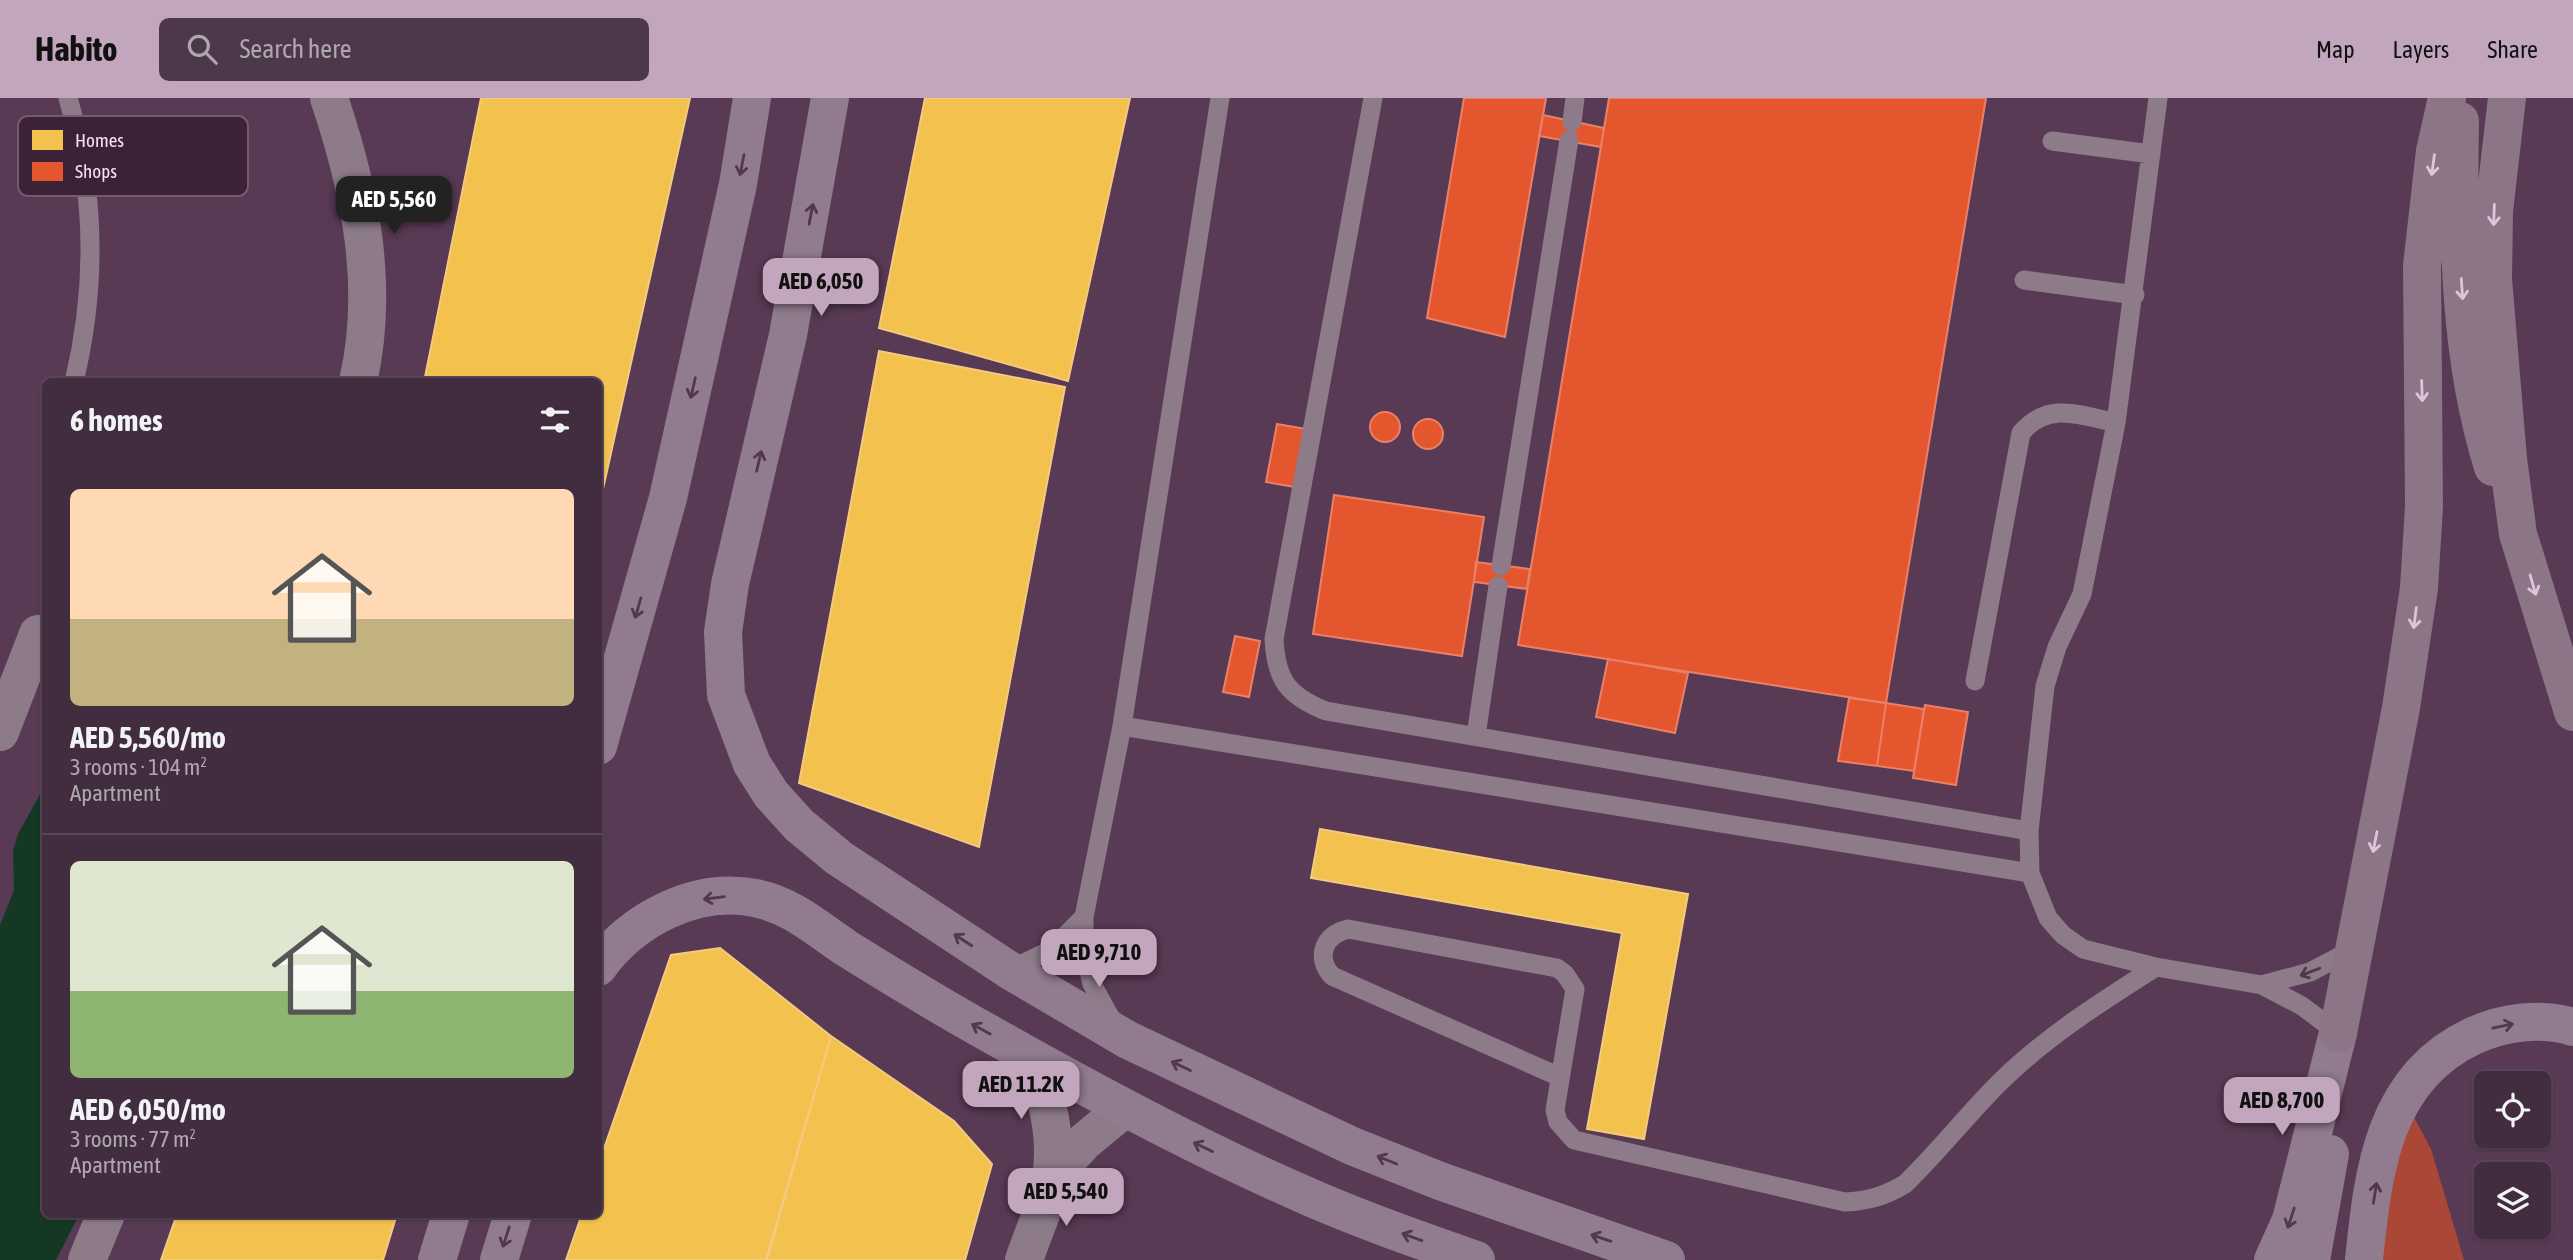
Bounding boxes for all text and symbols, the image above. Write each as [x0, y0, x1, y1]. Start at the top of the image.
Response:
search box [159, 18, 649, 81]
text: Habito [35, 30, 117, 68]
icon: search [183, 30, 221, 68]
text: Search here [239, 34, 352, 64]
text: Map [2316, 36, 2355, 63]
text: Layers [2393, 36, 2449, 63]
text: Share [2487, 36, 2538, 63]
legend [18, 116, 248, 196]
text: Homes [75, 129, 124, 151]
one-way arrow [734, 153, 748, 176]
one-way arrow [2426, 153, 2439, 175]
text: Shops [75, 160, 117, 182]
pin: AED 5,560 [314, 176, 474, 236]
text: AED 5,560 [352, 186, 436, 212]
one-way arrow [804, 203, 818, 226]
one-way arrow [2488, 203, 2501, 226]
pin: AED 6,050 [741, 258, 901, 318]
text: AED 6,050 [779, 268, 863, 294]
one-way arrow [2456, 277, 2469, 299]
one-way arrow [686, 376, 699, 399]
one-way arrow [2416, 380, 2429, 403]
icon: filters [536, 401, 574, 439]
text: 6 homes [70, 403, 163, 437]
one-way arrow [753, 450, 766, 472]
icon: home [259, 535, 385, 661]
one-way arrow [2528, 574, 2541, 596]
one-way arrow [630, 597, 643, 619]
one-way arrow [2408, 607, 2421, 629]
text: AED 5,560/mo [70, 720, 226, 754]
text: 3 rooms · 104 m² [70, 754, 207, 780]
text: Apartment [70, 780, 161, 806]
one-way arrow [2367, 830, 2381, 853]
one-way arrow [703, 892, 726, 905]
icon: home [259, 907, 385, 1033]
pin: AED 9,710 [1019, 930, 1179, 989]
one-way arrow [953, 932, 973, 946]
text: AED 9,710 [1057, 939, 1141, 965]
one-way arrow [2299, 966, 2321, 979]
one-way arrow [2491, 1019, 2514, 1032]
one-way arrow [971, 1022, 991, 1036]
one-way arrow [1171, 1058, 1192, 1072]
pin: AED 11.2K [941, 1062, 1101, 1121]
text: AED 11.2K [979, 1071, 1063, 1097]
map controls [2474, 1071, 2551, 1239]
button: locate [2474, 1071, 2551, 1148]
pin: AED 8,700 [2202, 1077, 2362, 1137]
text: AED 8,700 [2240, 1087, 2324, 1113]
text: AED 6,050/mo [70, 1092, 226, 1126]
text: 3 rooms · 77 m² [70, 1126, 196, 1152]
one-way arrow [1193, 1139, 1214, 1153]
text: Apartment [70, 1152, 161, 1178]
one-way arrow [1377, 1153, 1399, 1166]
button: layers [2474, 1162, 2551, 1239]
pin: AED 5,540 [986, 1168, 1146, 1228]
text: AED 5,540 [1024, 1178, 1108, 1204]
one-way arrow [2369, 1182, 2382, 1204]
one-way arrow [2284, 1207, 2297, 1229]
one-way arrow [499, 1226, 511, 1248]
one-way arrow [1401, 1230, 1423, 1242]
one-way arrow [1591, 1231, 1613, 1243]

